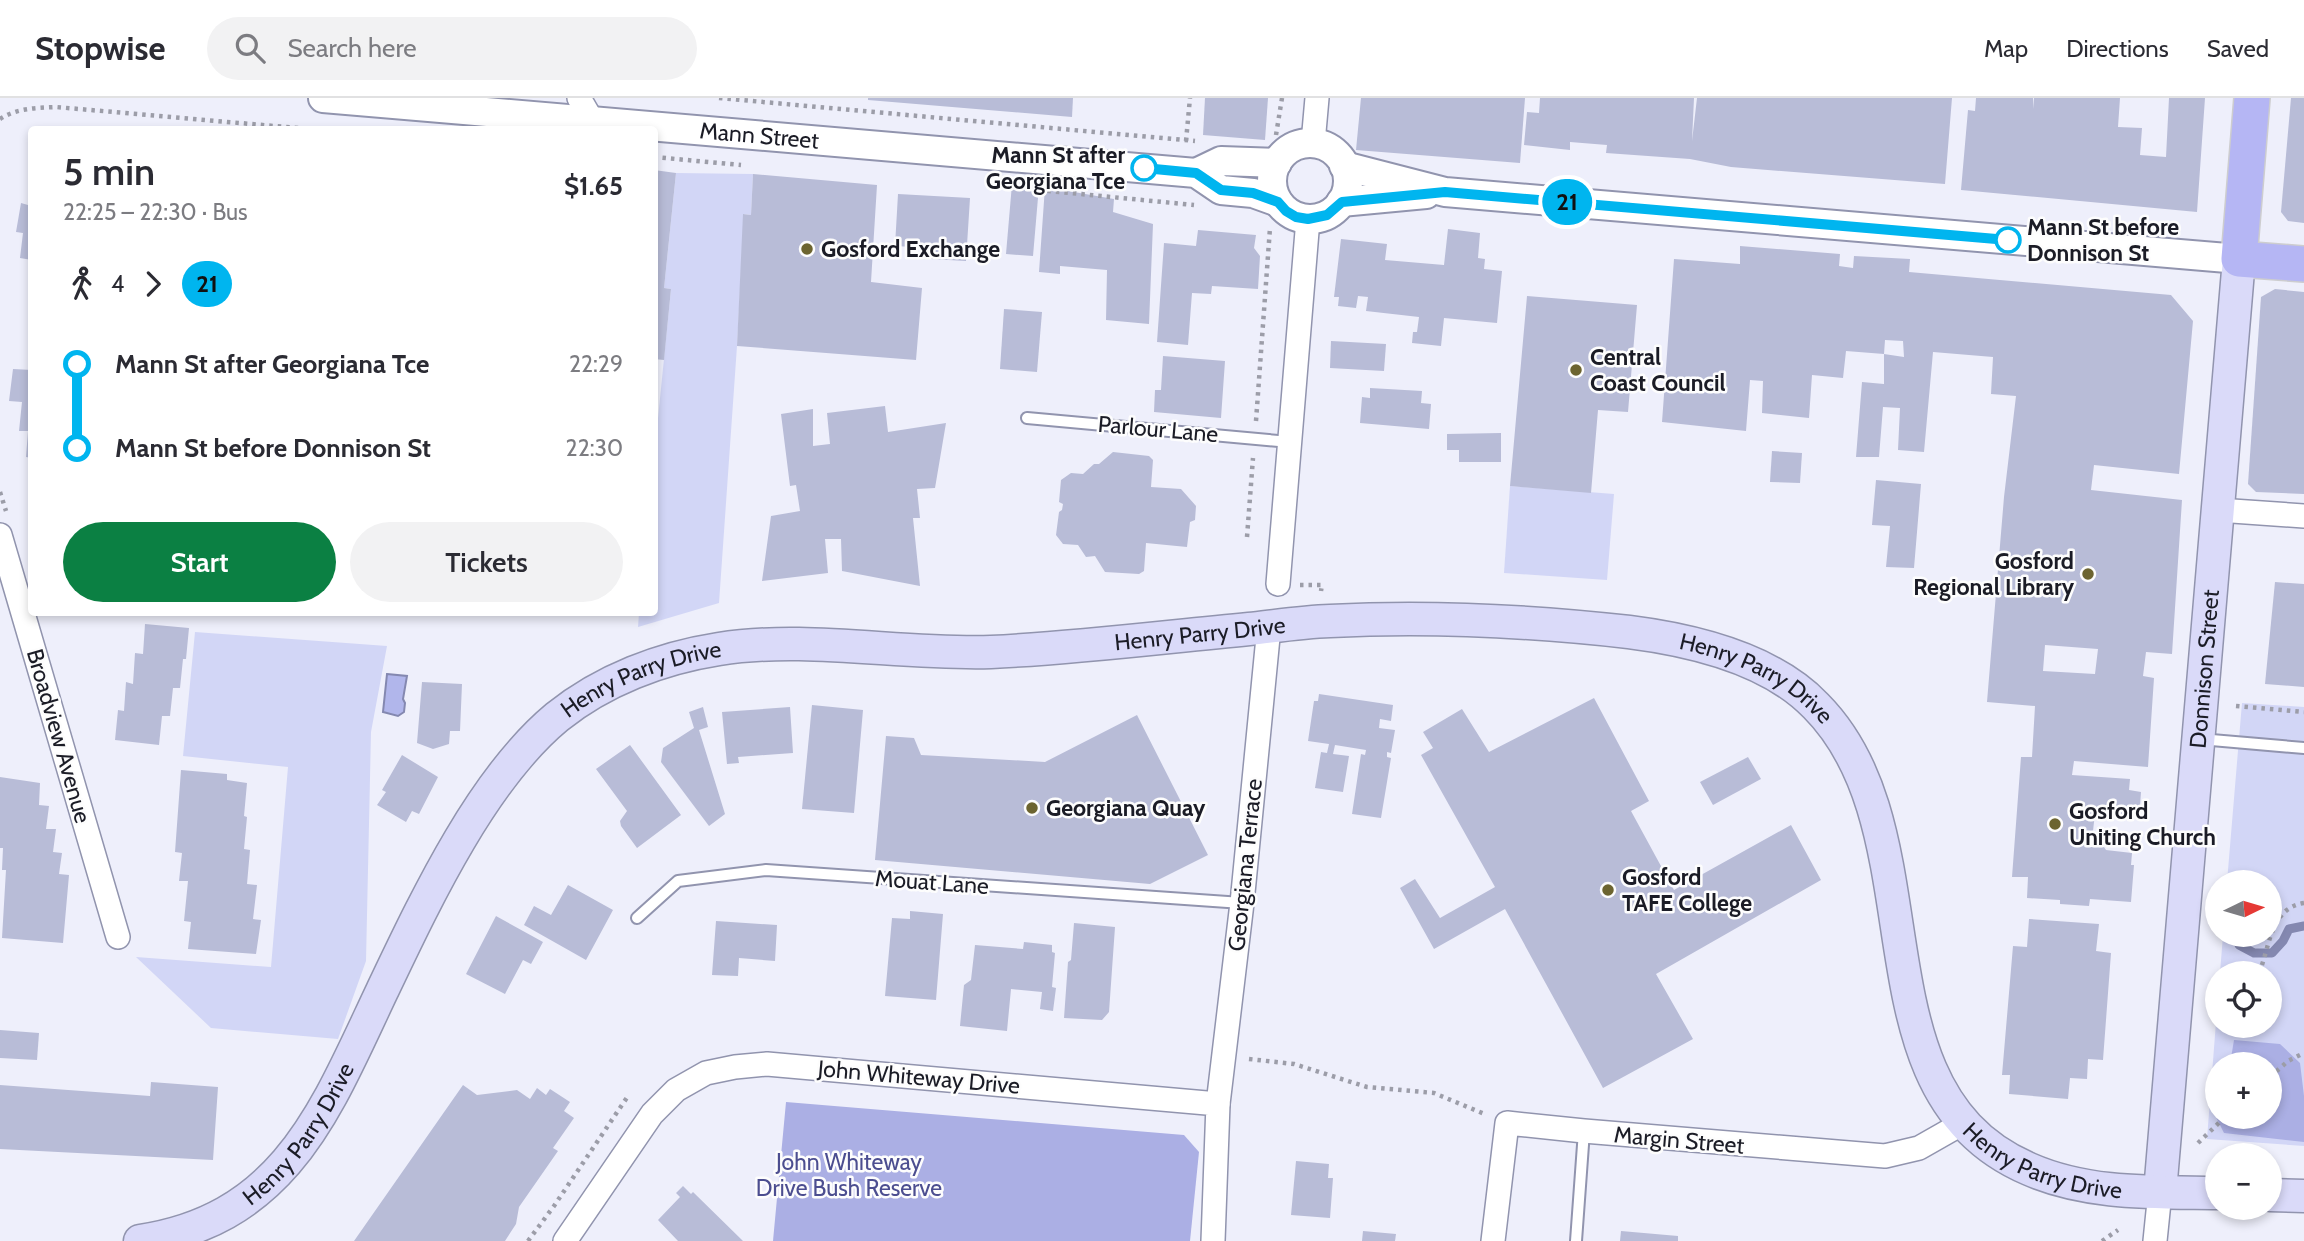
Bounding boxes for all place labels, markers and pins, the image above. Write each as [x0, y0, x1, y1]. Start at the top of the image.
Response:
place label: Mann St after Georgiana Tce [986, 141, 1125, 195]
marker: Mann St after Georgiana Tce [1131, 155, 1157, 181]
place label: Mann St before Donnison St [2027, 213, 2179, 267]
marker: Mann St before Donnison St [1995, 227, 2021, 253]
place label: Gosford Exchange [821, 235, 1000, 263]
marker: Gosford Exchange [799, 241, 815, 257]
place label: Central Coast Council [1590, 343, 1725, 397]
marker: Central Coast Council [1568, 362, 1584, 378]
place label: Gosford Regional Library [1913, 547, 2075, 601]
marker: Gosford Regional Library [2080, 566, 2096, 582]
place label: Georgiana Quay [1046, 794, 1206, 822]
place label: Gosford Uniting Church [2069, 797, 2216, 851]
marker: Georgiana Quay [1024, 800, 1040, 816]
marker: Gosford Uniting Church [2047, 816, 2063, 832]
place label: Gosford TAFE College [1622, 863, 1752, 917]
marker: Gosford TAFE College [1600, 882, 1616, 898]

